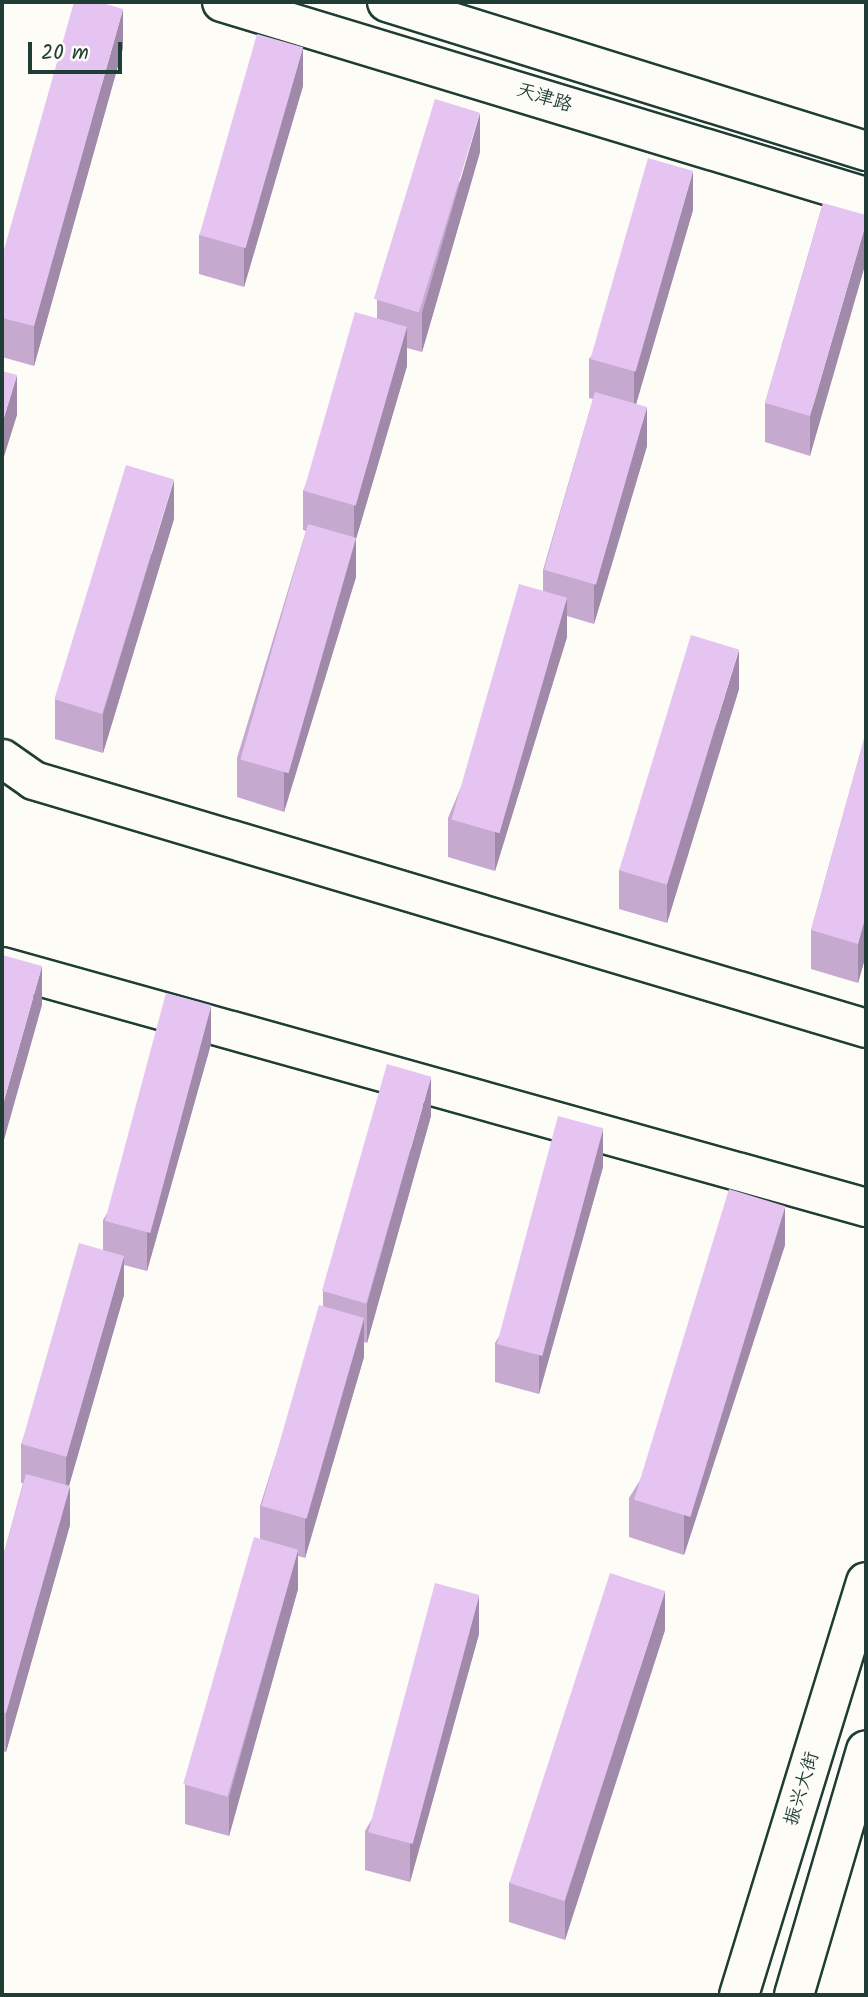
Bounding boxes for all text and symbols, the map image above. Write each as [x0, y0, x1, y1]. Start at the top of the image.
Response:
scale bar [32, 28, 126, 72]
text: 20 m [41, 37, 89, 70]
street label: 天津路 [513, 80, 575, 118]
street label: 振兴大街 [781, 1749, 825, 1829]

